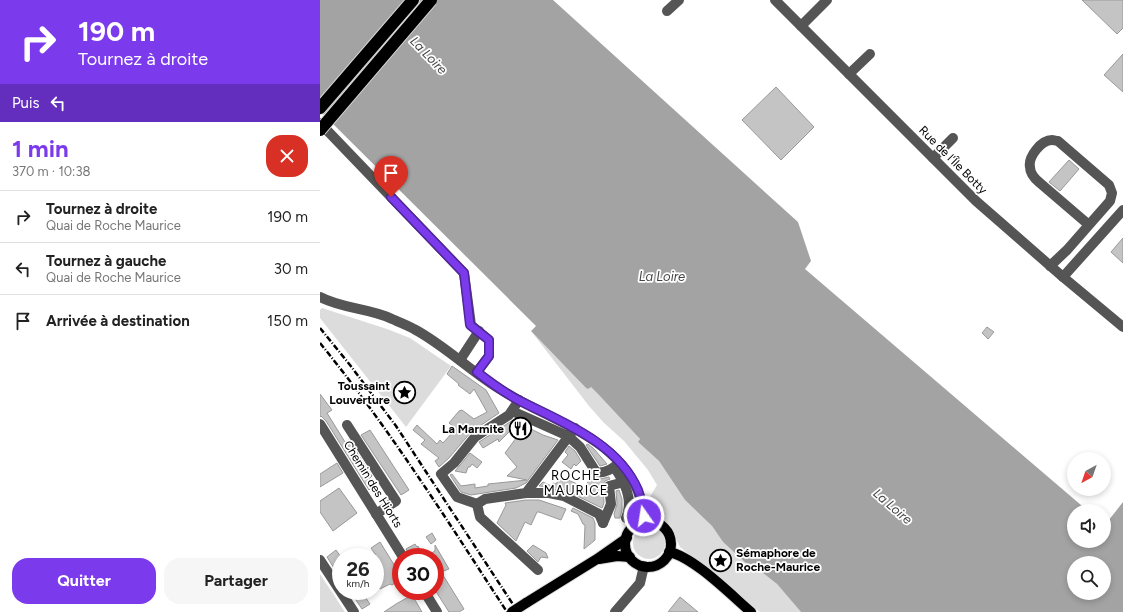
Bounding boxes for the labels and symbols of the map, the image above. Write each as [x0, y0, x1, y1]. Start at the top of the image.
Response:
water label: La Loire [407, 33, 450, 77]
street label: Rue de l'Île Botty [916, 123, 990, 197]
pin [374, 156, 408, 197]
water label: La Loire [639, 269, 685, 284]
place label: Toussaint Louverture [329, 379, 390, 407]
place icon: Toussaint Louverture [392, 380, 418, 406]
restaurant icon: La Marmite [507, 416, 533, 442]
place label: La Marmite [442, 422, 504, 436]
street label: Chemin des Hiorts [341, 438, 406, 530]
north arrow [1067, 452, 1111, 496]
district label: ROCHE MAURICE [544, 468, 608, 498]
water label: La Loire [870, 485, 915, 527]
position arrow [623, 495, 665, 537]
place label: Sémaphore de Roche-Maurice [736, 546, 820, 574]
place icon: Sémaphore de Roche-Maurice [707, 547, 733, 573]
speed limit sign: 30 [392, 548, 444, 600]

